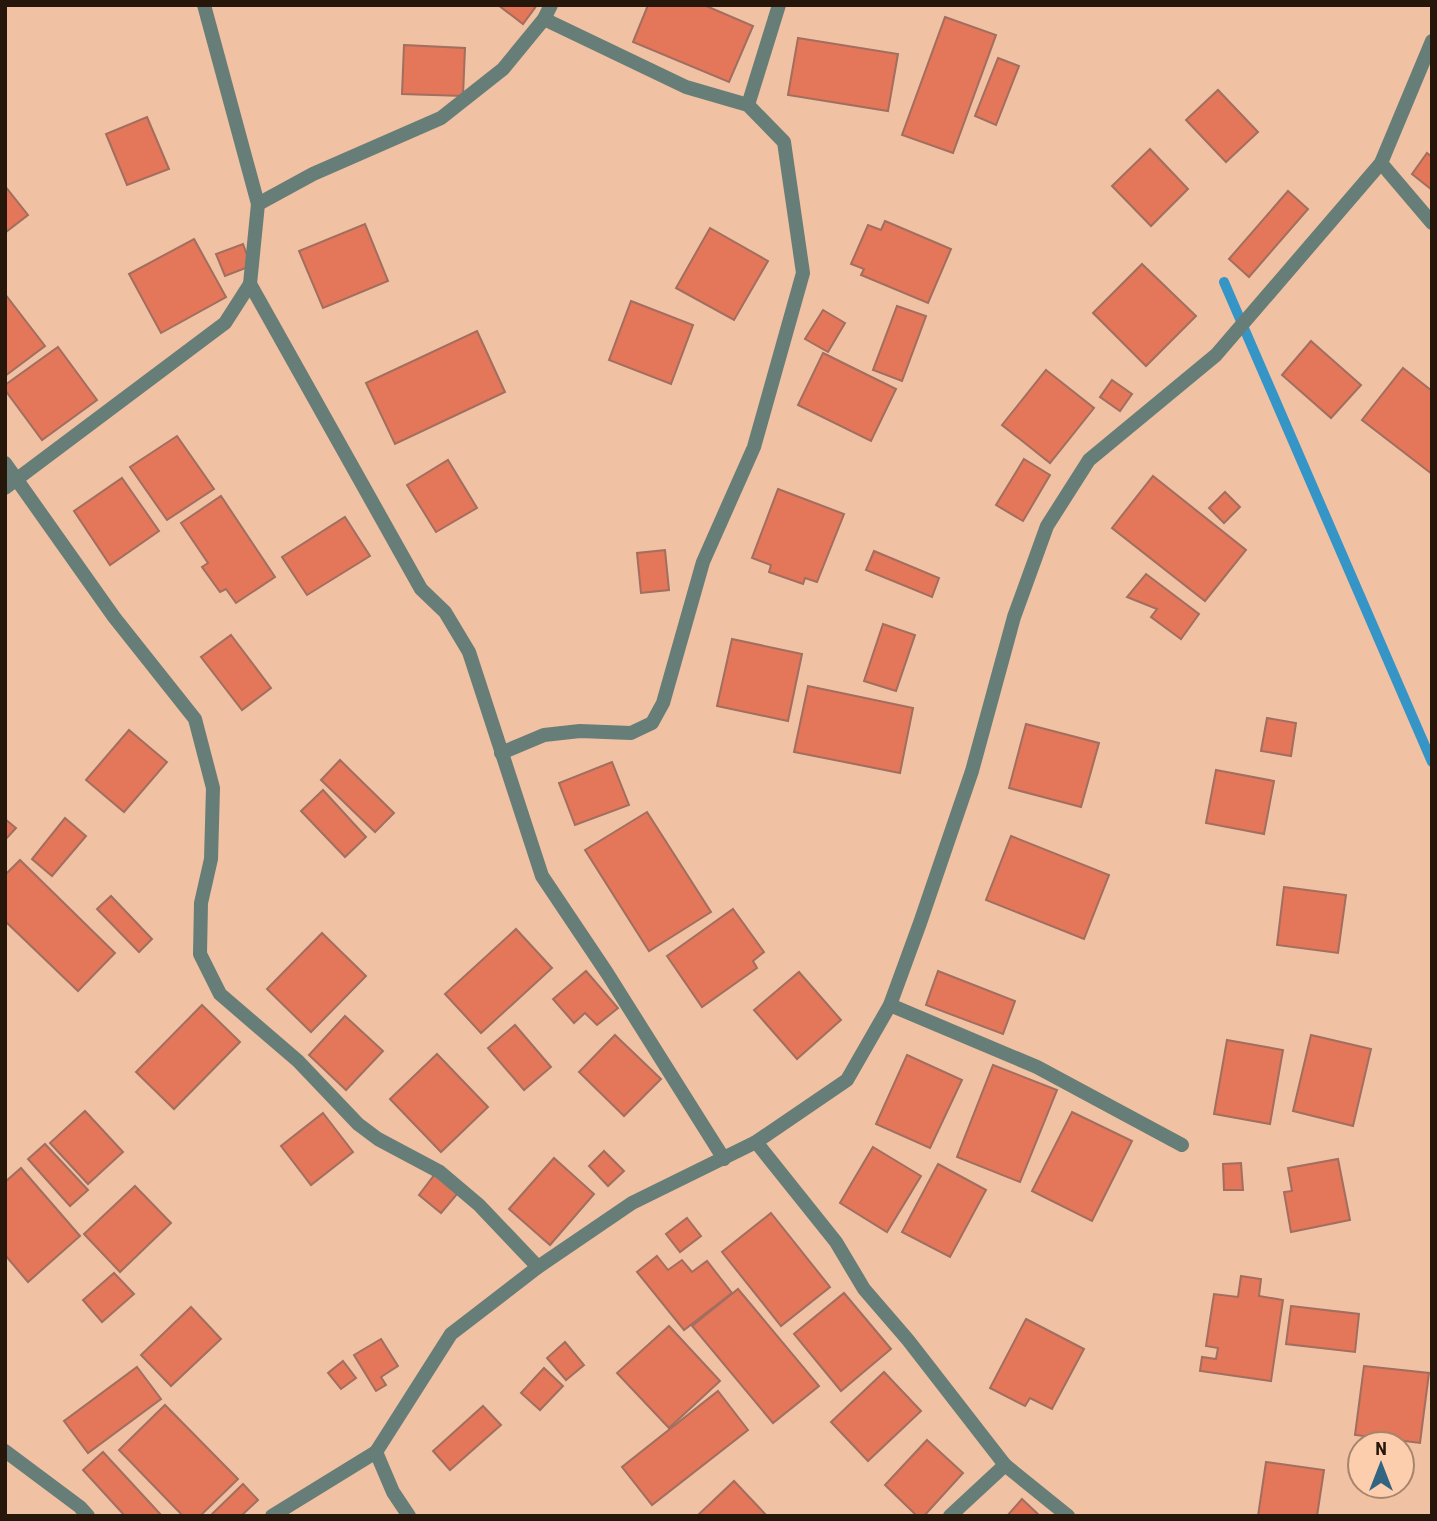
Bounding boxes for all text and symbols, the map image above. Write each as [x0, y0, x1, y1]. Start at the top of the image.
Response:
north arrow [1346, 1430, 1416, 1500]
text: N [1375, 1437, 1387, 1460]

